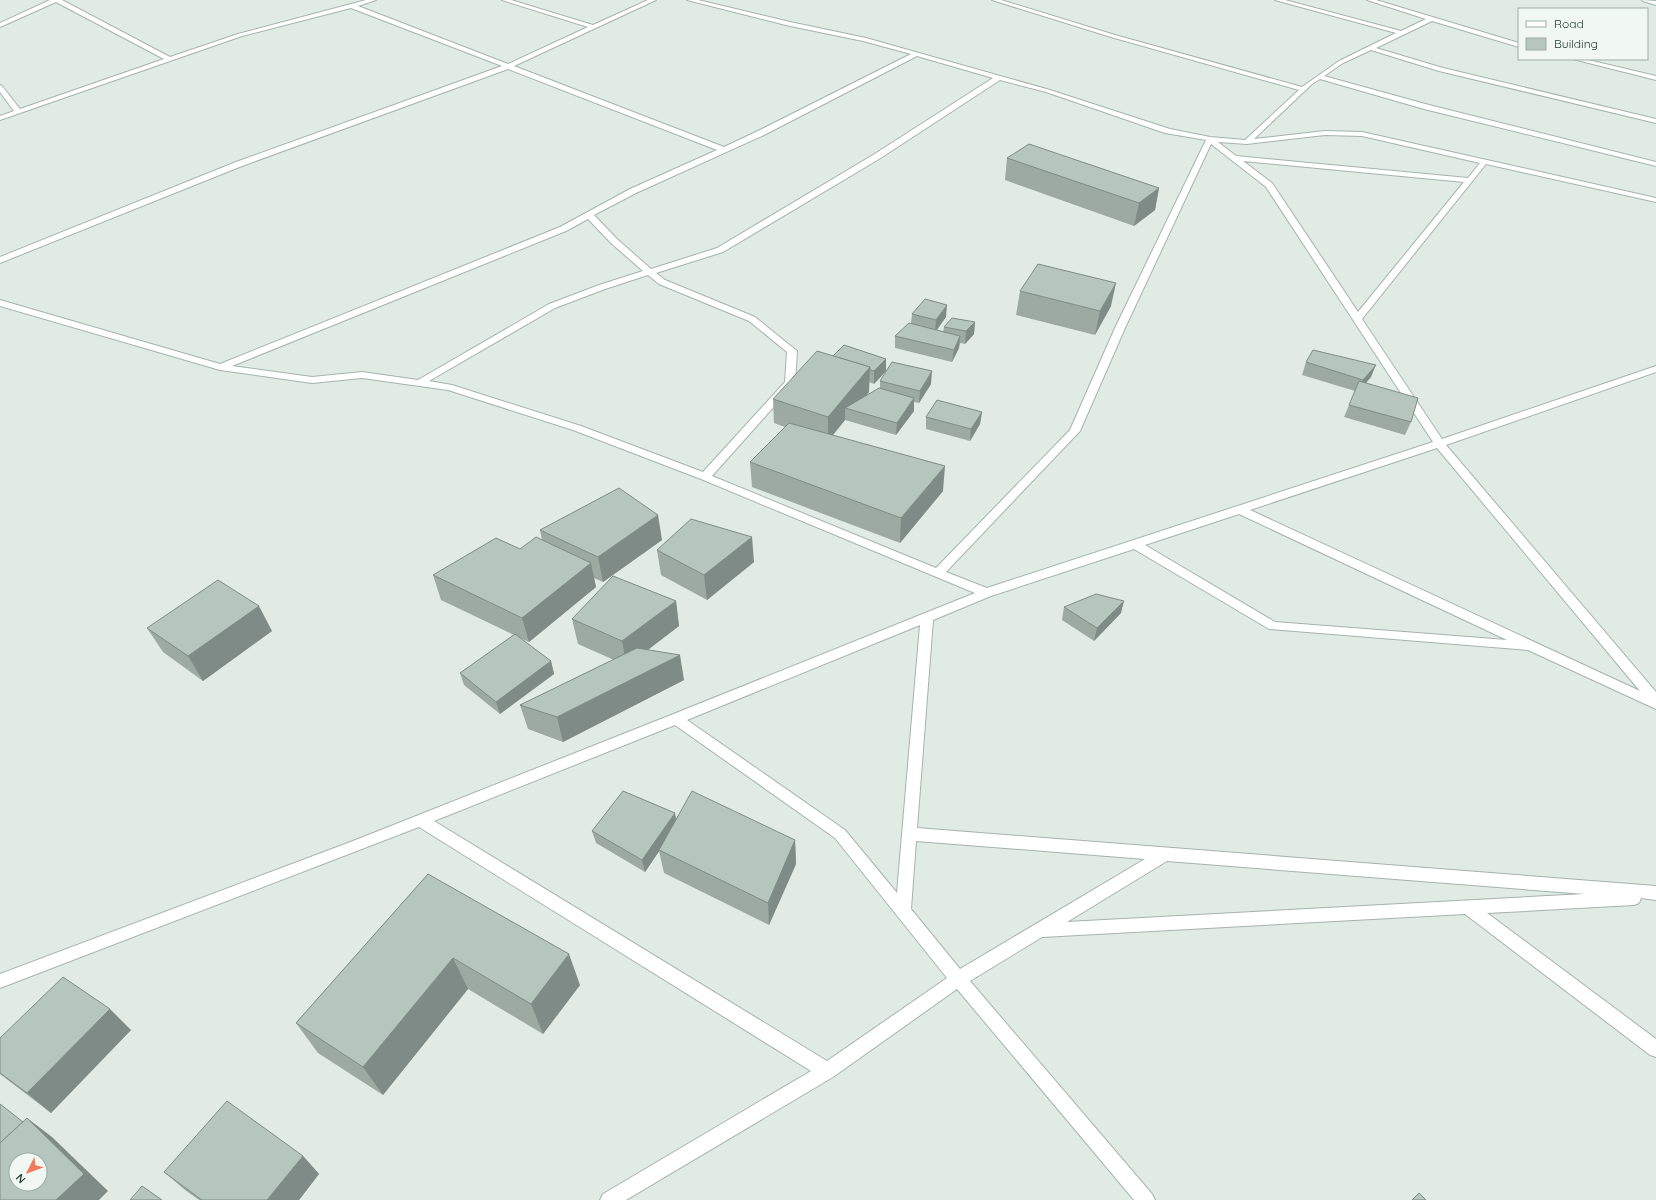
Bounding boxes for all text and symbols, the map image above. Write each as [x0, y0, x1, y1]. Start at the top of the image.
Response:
legend [1518, 8, 1648, 60]
text: Road [1554, 16, 1584, 31]
text: Building [1554, 36, 1598, 51]
north arrow [8, 1152, 48, 1192]
text: N [13, 1171, 28, 1186]

